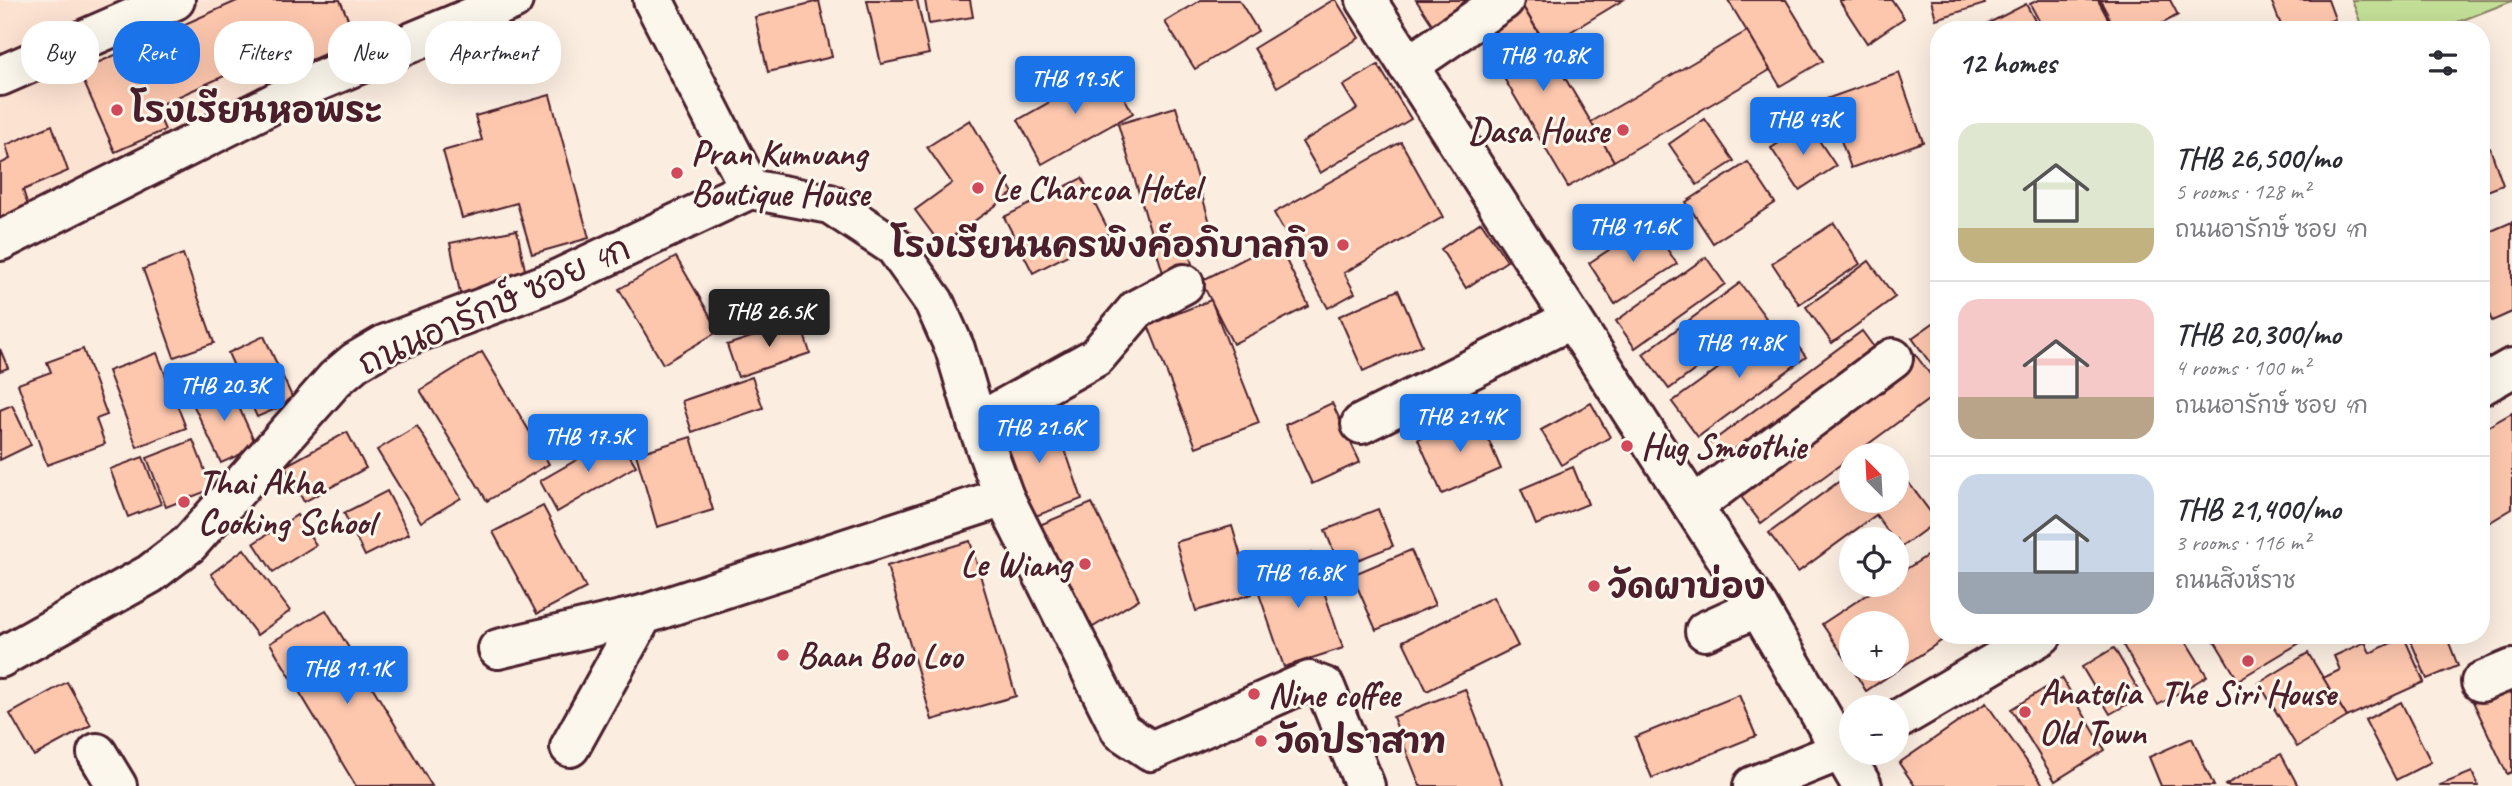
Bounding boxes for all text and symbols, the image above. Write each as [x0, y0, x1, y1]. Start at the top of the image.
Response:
chip: Buy [21, 21, 99, 84]
chip: Rent [113, 21, 200, 84]
chip: Filters [214, 21, 314, 84]
chip: New [328, 21, 411, 84]
chip: Apartment [425, 21, 561, 84]
pin: THB 10.8K [1463, 34, 1623, 93]
text: THB 10.8K [1499, 41, 1587, 70]
text: 12 homes [1958, 44, 2056, 82]
icon: filters [2424, 44, 2462, 82]
pin: THB 19.5K [995, 57, 1155, 116]
text: THB 19.5K [1031, 64, 1119, 93]
place label: โรงเรียนหอพระ [130, 87, 382, 133]
pin: THB 43K [1738, 97, 1868, 157]
marker: โรงเรียนหอพระ [109, 102, 125, 118]
text: THB 43K [1766, 105, 1840, 134]
place label: Dasa House [1468, 108, 1611, 153]
marker: Dasa House [1615, 122, 1631, 138]
place label: Pran Kumuang Boutique House [691, 131, 872, 216]
text: THB 26,500/mo [2175, 139, 2341, 177]
icon: home [2014, 151, 2098, 235]
marker: Pran Kumuang Boutique House [669, 165, 685, 181]
place label: Le Charcoa Hotel [992, 166, 1207, 211]
text: 5 rooms · 128 m² [2175, 177, 2310, 206]
marker: Le Charcoa Hotel [970, 180, 986, 196]
pin: THB 11.6K [1553, 204, 1713, 264]
text: THB 11.6K [1588, 212, 1678, 241]
text: ถนนอารักษ์ ซอย 4ก [2175, 215, 2368, 244]
place label: โรงเรียนนครพิงค์อภิบาลกิจ [890, 222, 1329, 268]
street label: ถนนอารักษ์ ซอย 4ก [351, 224, 637, 386]
marker: โรงเรียนนครพิงค์อภิบาลกิจ [1335, 237, 1351, 253]
pin: THB 26.5K [689, 290, 849, 349]
text: THB 26.5K [725, 297, 813, 326]
text: THB 20,300/mo [2175, 315, 2341, 353]
pin: THB 14.8K [1659, 320, 1819, 380]
icon: home [2014, 327, 2098, 411]
text: THB 14.8K [1695, 328, 1783, 357]
text: 4 rooms · 100 m² [2175, 353, 2310, 382]
pin: THB 20.3K [144, 364, 304, 423]
text: THB 20.3K [180, 371, 268, 400]
text: ถนนอารักษ์ ซอย 4ก [2175, 391, 2368, 420]
pin: THB 21.4K [1380, 394, 1540, 454]
text: THB 21.4K [1416, 402, 1504, 431]
pin: THB 21.6K [959, 406, 1119, 465]
text: THB 21.6K [994, 413, 1084, 442]
pin: THB 17.5K [508, 414, 668, 474]
text: THB 17.5K [544, 422, 632, 451]
place label: Hug Smoothie [1641, 424, 1808, 469]
marker: Hug Smoothie [1619, 438, 1635, 454]
north arrow [1839, 443, 1909, 513]
map controls [1839, 443, 1909, 765]
place label: Thai Akha Cooking School [198, 460, 381, 545]
text: THB 21,400/mo [2175, 490, 2341, 528]
marker: Thai Akha Cooking School [176, 494, 192, 510]
icon: home [2014, 502, 2098, 586]
button: locate [1839, 527, 1909, 597]
text: 3 rooms · 116 m² [2175, 528, 2310, 557]
place label: Le Wiang [960, 542, 1074, 587]
pin: THB 16.8K [1218, 550, 1378, 610]
marker: Le Wiang [1077, 556, 1093, 572]
text: THB 16.8K [1253, 558, 1343, 587]
place label: วัดผาบ่อง [1608, 564, 1765, 609]
text: ถนนสิงห์ราช [2175, 566, 2296, 595]
marker: วัดผาบ่อง [1586, 578, 1602, 594]
button: + [1839, 611, 1909, 681]
place label: Baan Boo Loo [797, 633, 964, 678]
pin: THB 11.1K [267, 646, 427, 706]
marker: Baan Boo Loo [775, 647, 791, 663]
marker: The Siri House [2240, 653, 2256, 669]
text: THB 11.1K [303, 654, 391, 683]
place label: Anatolia Old Town [2039, 670, 2147, 755]
place label: The Siri House [2160, 671, 2338, 716]
place label: Nine coffee [1268, 672, 1402, 717]
marker: Nine coffee [1246, 686, 1262, 702]
button: − [1839, 695, 1909, 765]
marker: Anatolia Old Town [2017, 704, 2033, 720]
place label: วัดปราสาท [1275, 719, 1446, 764]
marker: วัดปราสาท [1253, 733, 1269, 749]

